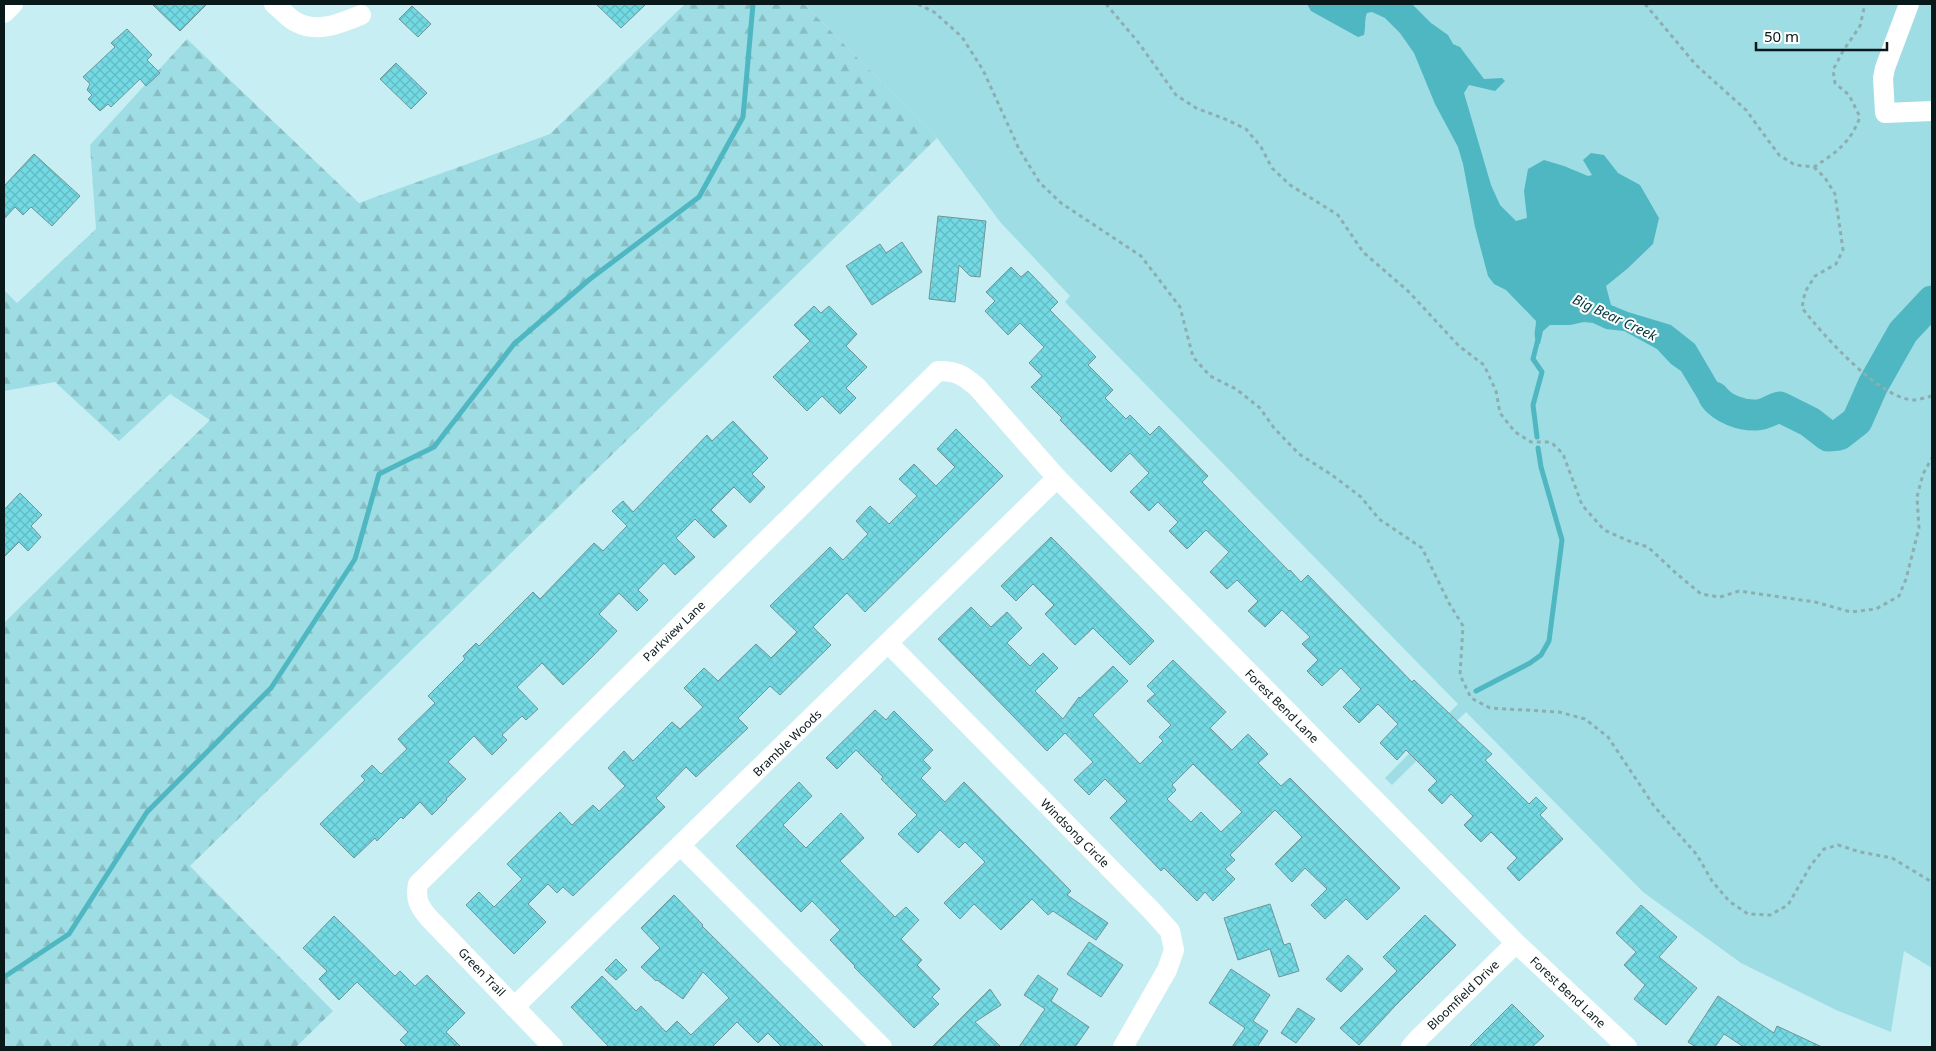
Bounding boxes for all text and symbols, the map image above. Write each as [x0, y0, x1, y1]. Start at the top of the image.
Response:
scale bar [1756, 20, 1887, 52]
text: 50 m [1764, 26, 1799, 46]
water label: Big Bear Creek [1570, 289, 1661, 345]
street label: Parkview Lane [639, 597, 709, 665]
street label: Forest Bend Lane [1241, 665, 1323, 747]
street label: Bramble Woods [749, 706, 825, 780]
street label: Windsong Circle [1037, 795, 1113, 871]
street label: Green Trail [455, 944, 509, 1000]
street label: Forest Bend Lane [1526, 952, 1610, 1032]
street label: Bloomfield Drive [1423, 956, 1503, 1034]

